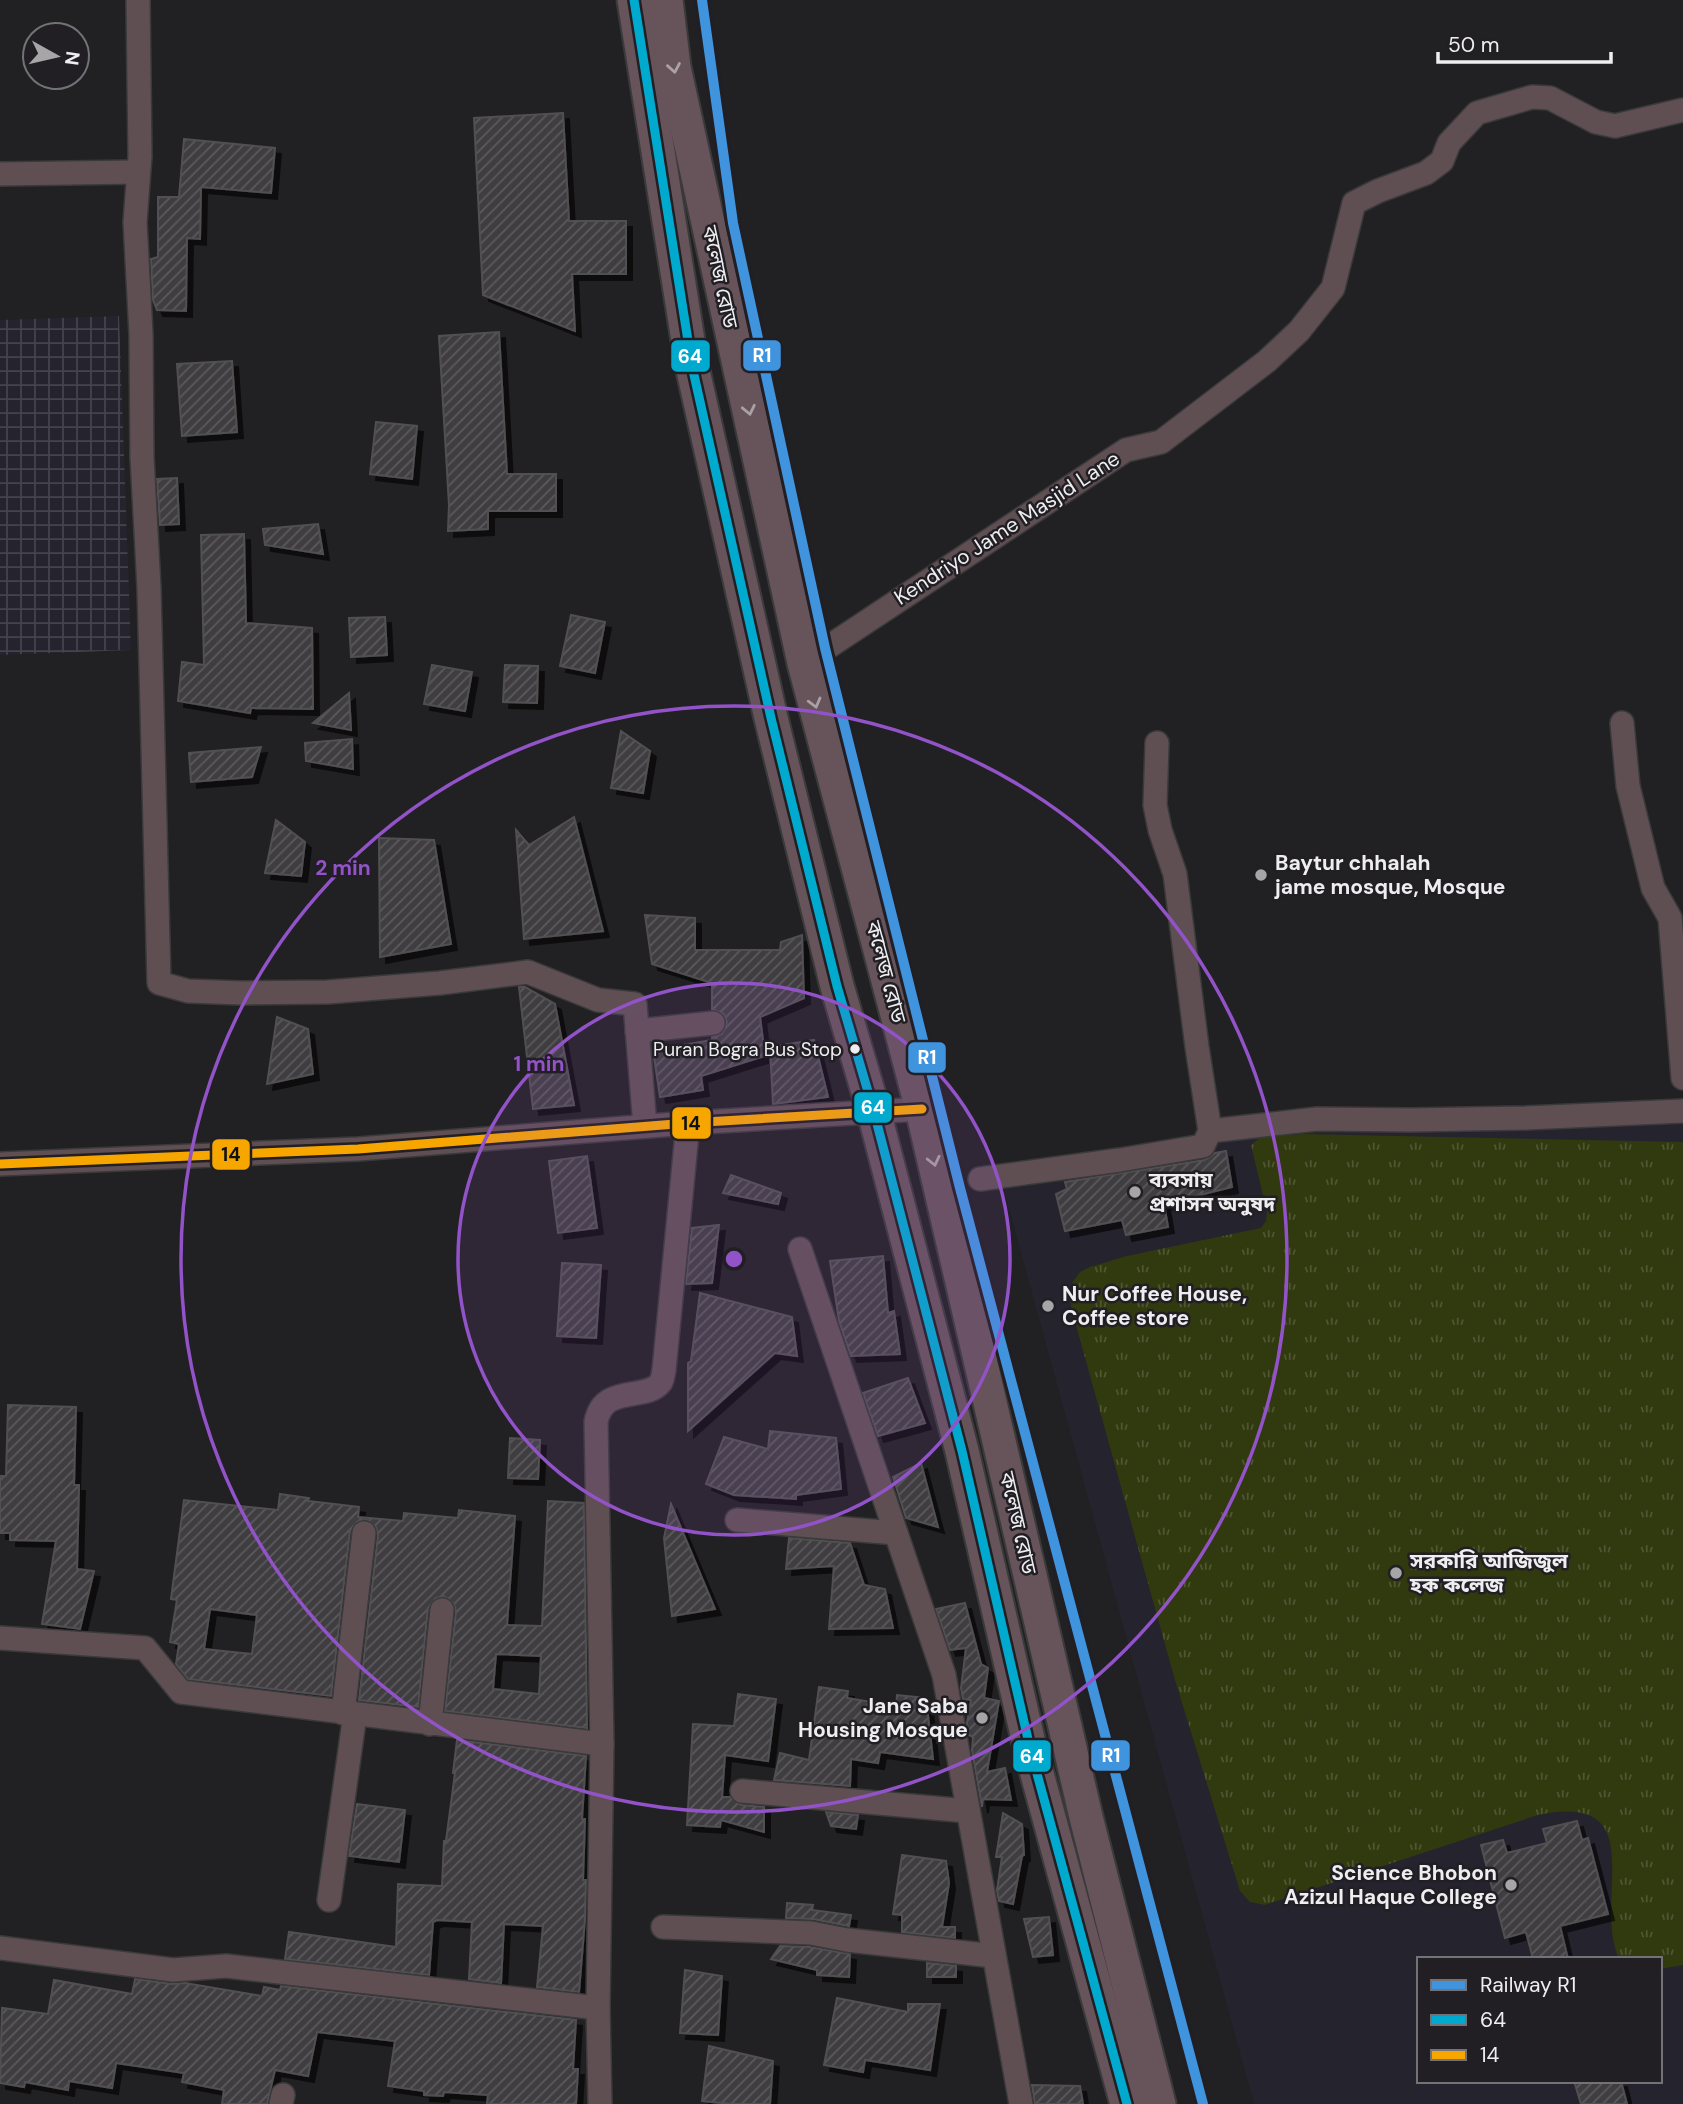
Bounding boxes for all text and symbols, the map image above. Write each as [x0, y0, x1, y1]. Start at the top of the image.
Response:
north arrow [21, 21, 91, 91]
scale bar [1438, 21, 1611, 65]
text: 50 m [1448, 31, 1499, 59]
text: N [59, 50, 86, 67]
one-way arrow [666, 62, 681, 74]
street label: কলেজ রোড [695, 222, 745, 332]
line badge: 64 [670, 339, 711, 373]
line badge: R1 [742, 339, 782, 372]
text: R1 [753, 343, 771, 368]
text: 64 [678, 344, 702, 369]
one-way arrow [740, 404, 755, 416]
street label: Kendriyo Jame Masjid Lane [889, 444, 1125, 611]
one-way arrow [807, 697, 821, 709]
place label: Baytur chhalah jame mosque, Mosque [1274, 849, 1506, 901]
text: 2 min [315, 854, 371, 882]
marker: Baytur chhalah jame mosque, Mosque [1253, 867, 1269, 883]
street label: কলেজ রোড [859, 917, 913, 1027]
place label: Puran Bogra Bus Stop [653, 1037, 842, 1062]
line badge: R1 [907, 1041, 947, 1074]
marker: Puran Bogra Bus Stop [848, 1042, 862, 1056]
text: R1 [918, 1045, 936, 1070]
text: 1 min [513, 1050, 565, 1078]
line badge: 64 [853, 1091, 893, 1124]
text: 64 [861, 1095, 885, 1120]
line badge: 14 [671, 1106, 712, 1140]
text: 14 [681, 1111, 701, 1136]
line badge: 14 [211, 1138, 251, 1171]
text: 14 [221, 1142, 241, 1167]
one-way arrow [926, 1154, 940, 1166]
place label: ব্যবসায় প্রশাসন অনুষদ [1148, 1166, 1276, 1218]
marker: ব্যবসায় প্রশাসন অনুষদ [1127, 1184, 1143, 1200]
centre of rings [722, 1247, 746, 1271]
place label: Nur Coffee House, Coffee store [1062, 1280, 1247, 1332]
marker: Nur Coffee House, Coffee store [1040, 1298, 1056, 1314]
street label: কলেজ রোড [992, 1468, 1044, 1578]
place label: সরকারি আজিজুল হক কলেজ [1409, 1547, 1569, 1599]
marker: সরকারি আজিজুল হক কলেজ [1388, 1565, 1404, 1581]
place label: Jane Saba Housing Mosque [798, 1692, 968, 1744]
marker: Jane Saba Housing Mosque [974, 1710, 990, 1726]
line badge: 64 [1012, 1739, 1052, 1773]
line badge: R1 [1090, 1739, 1131, 1772]
text: R1 [1102, 1743, 1120, 1768]
text: 64 [1020, 1744, 1044, 1769]
place label: Science Bhobon Azizul Haque College [1284, 1859, 1497, 1911]
marker: Science Bhobon Azizul Haque College [1503, 1877, 1519, 1893]
legend [1417, 1957, 1662, 2083]
text: Railway R1 [1480, 1971, 1576, 1999]
text: 64 [1480, 2006, 1506, 2034]
text: 14 [1480, 2041, 1500, 2069]

